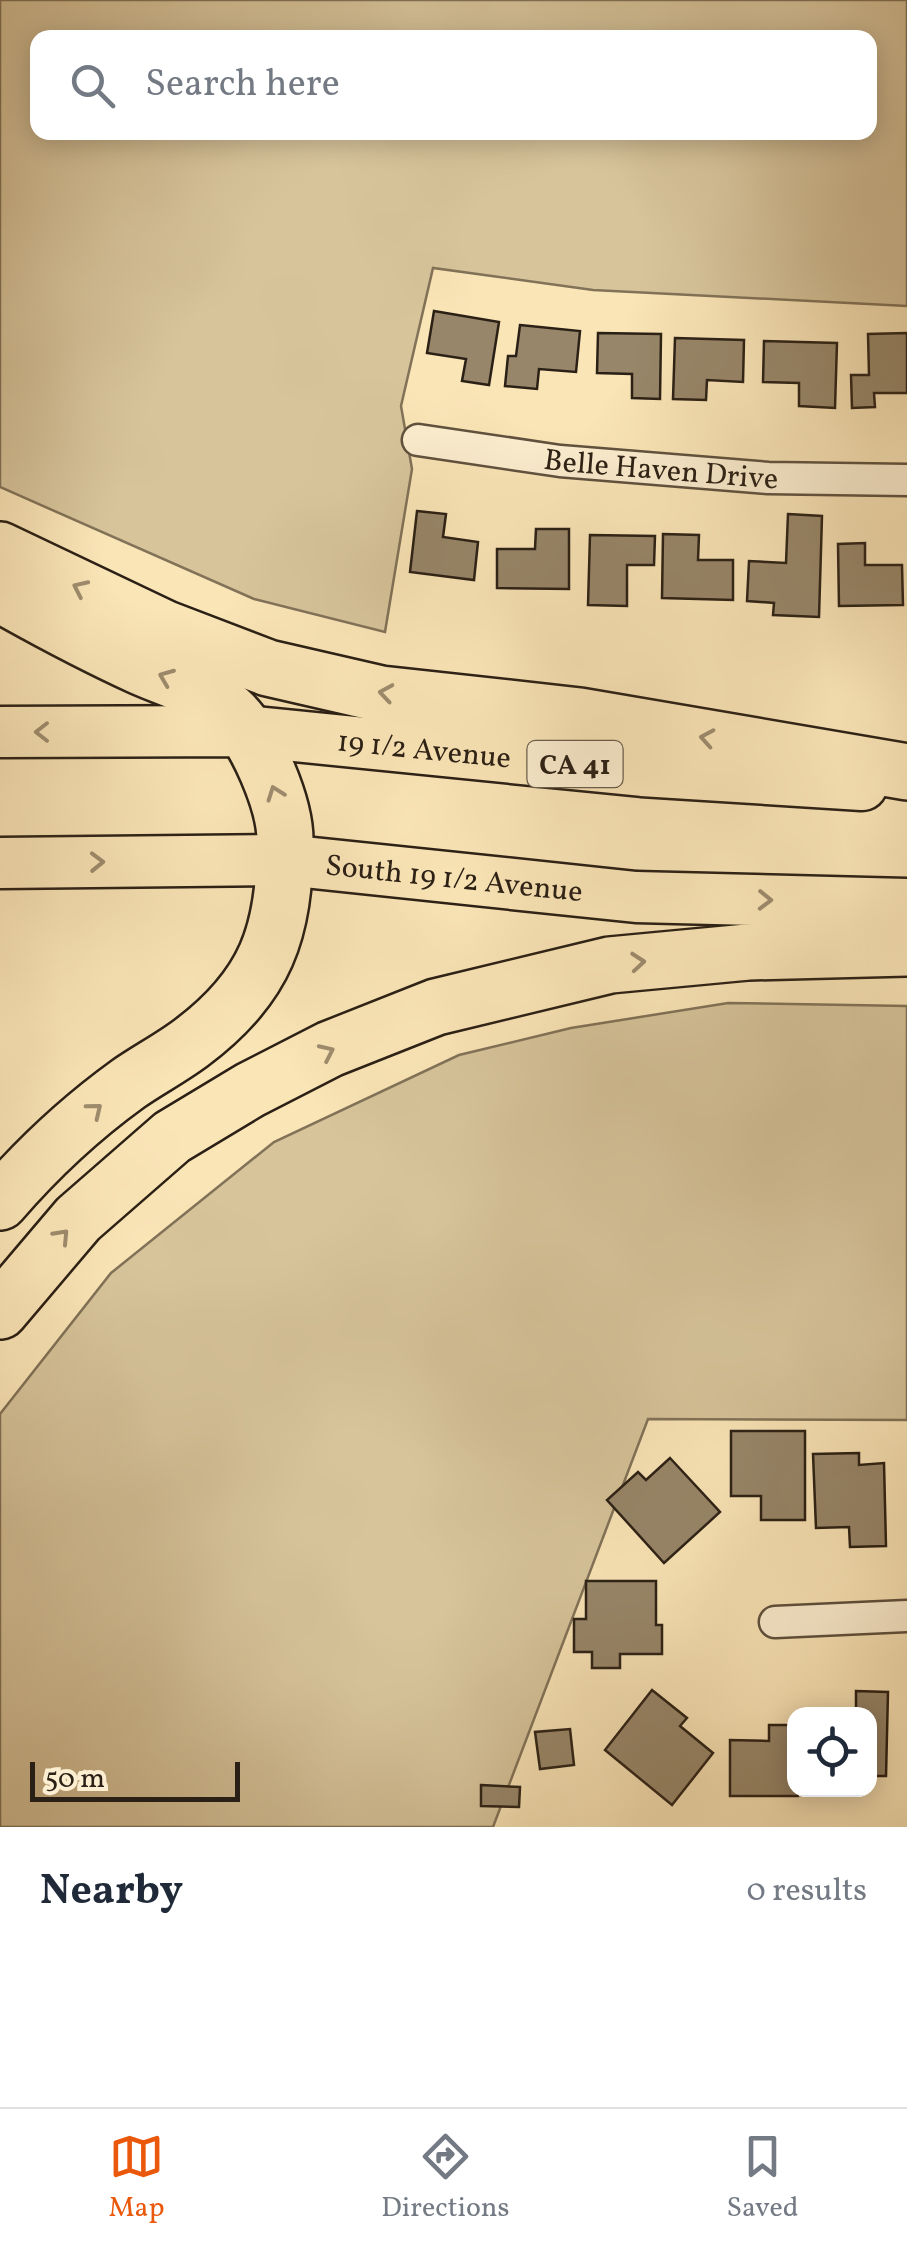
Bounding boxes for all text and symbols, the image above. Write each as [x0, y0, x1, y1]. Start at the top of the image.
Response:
search box [30, 30, 877, 140]
icon: search [65, 58, 120, 113]
text: Search here [145, 59, 340, 112]
street label: Belle Haven Drive [541, 440, 778, 501]
one-way arrow [72, 581, 90, 601]
one-way arrow [158, 668, 176, 688]
one-way arrow [377, 684, 394, 705]
one-way arrow [34, 721, 50, 743]
street label: 19 1/2 Avenue [335, 721, 513, 781]
one-way arrow [699, 728, 716, 749]
road number: CA 41 [528, 741, 622, 787]
one-way arrow [266, 785, 287, 802]
street label: South 19 1/2 Avenue [323, 845, 585, 914]
one-way arrow [90, 851, 106, 873]
one-way arrow [758, 889, 774, 910]
one-way arrow [630, 952, 646, 974]
one-way arrow [316, 1044, 334, 1064]
one-way arrow [84, 1104, 102, 1122]
one-way arrow [50, 1229, 68, 1248]
map controls [787, 1707, 877, 1797]
button: locate [787, 1707, 877, 1797]
scale bar [30, 1757, 240, 1802]
text: 50 m [45, 1760, 105, 1799]
text: Nearby [40, 1863, 183, 1922]
text: 0 results [747, 1870, 867, 1914]
tab: Map [108, 2129, 164, 2228]
tab: Directions [381, 2129, 510, 2228]
tab: Saved [726, 2129, 799, 2228]

